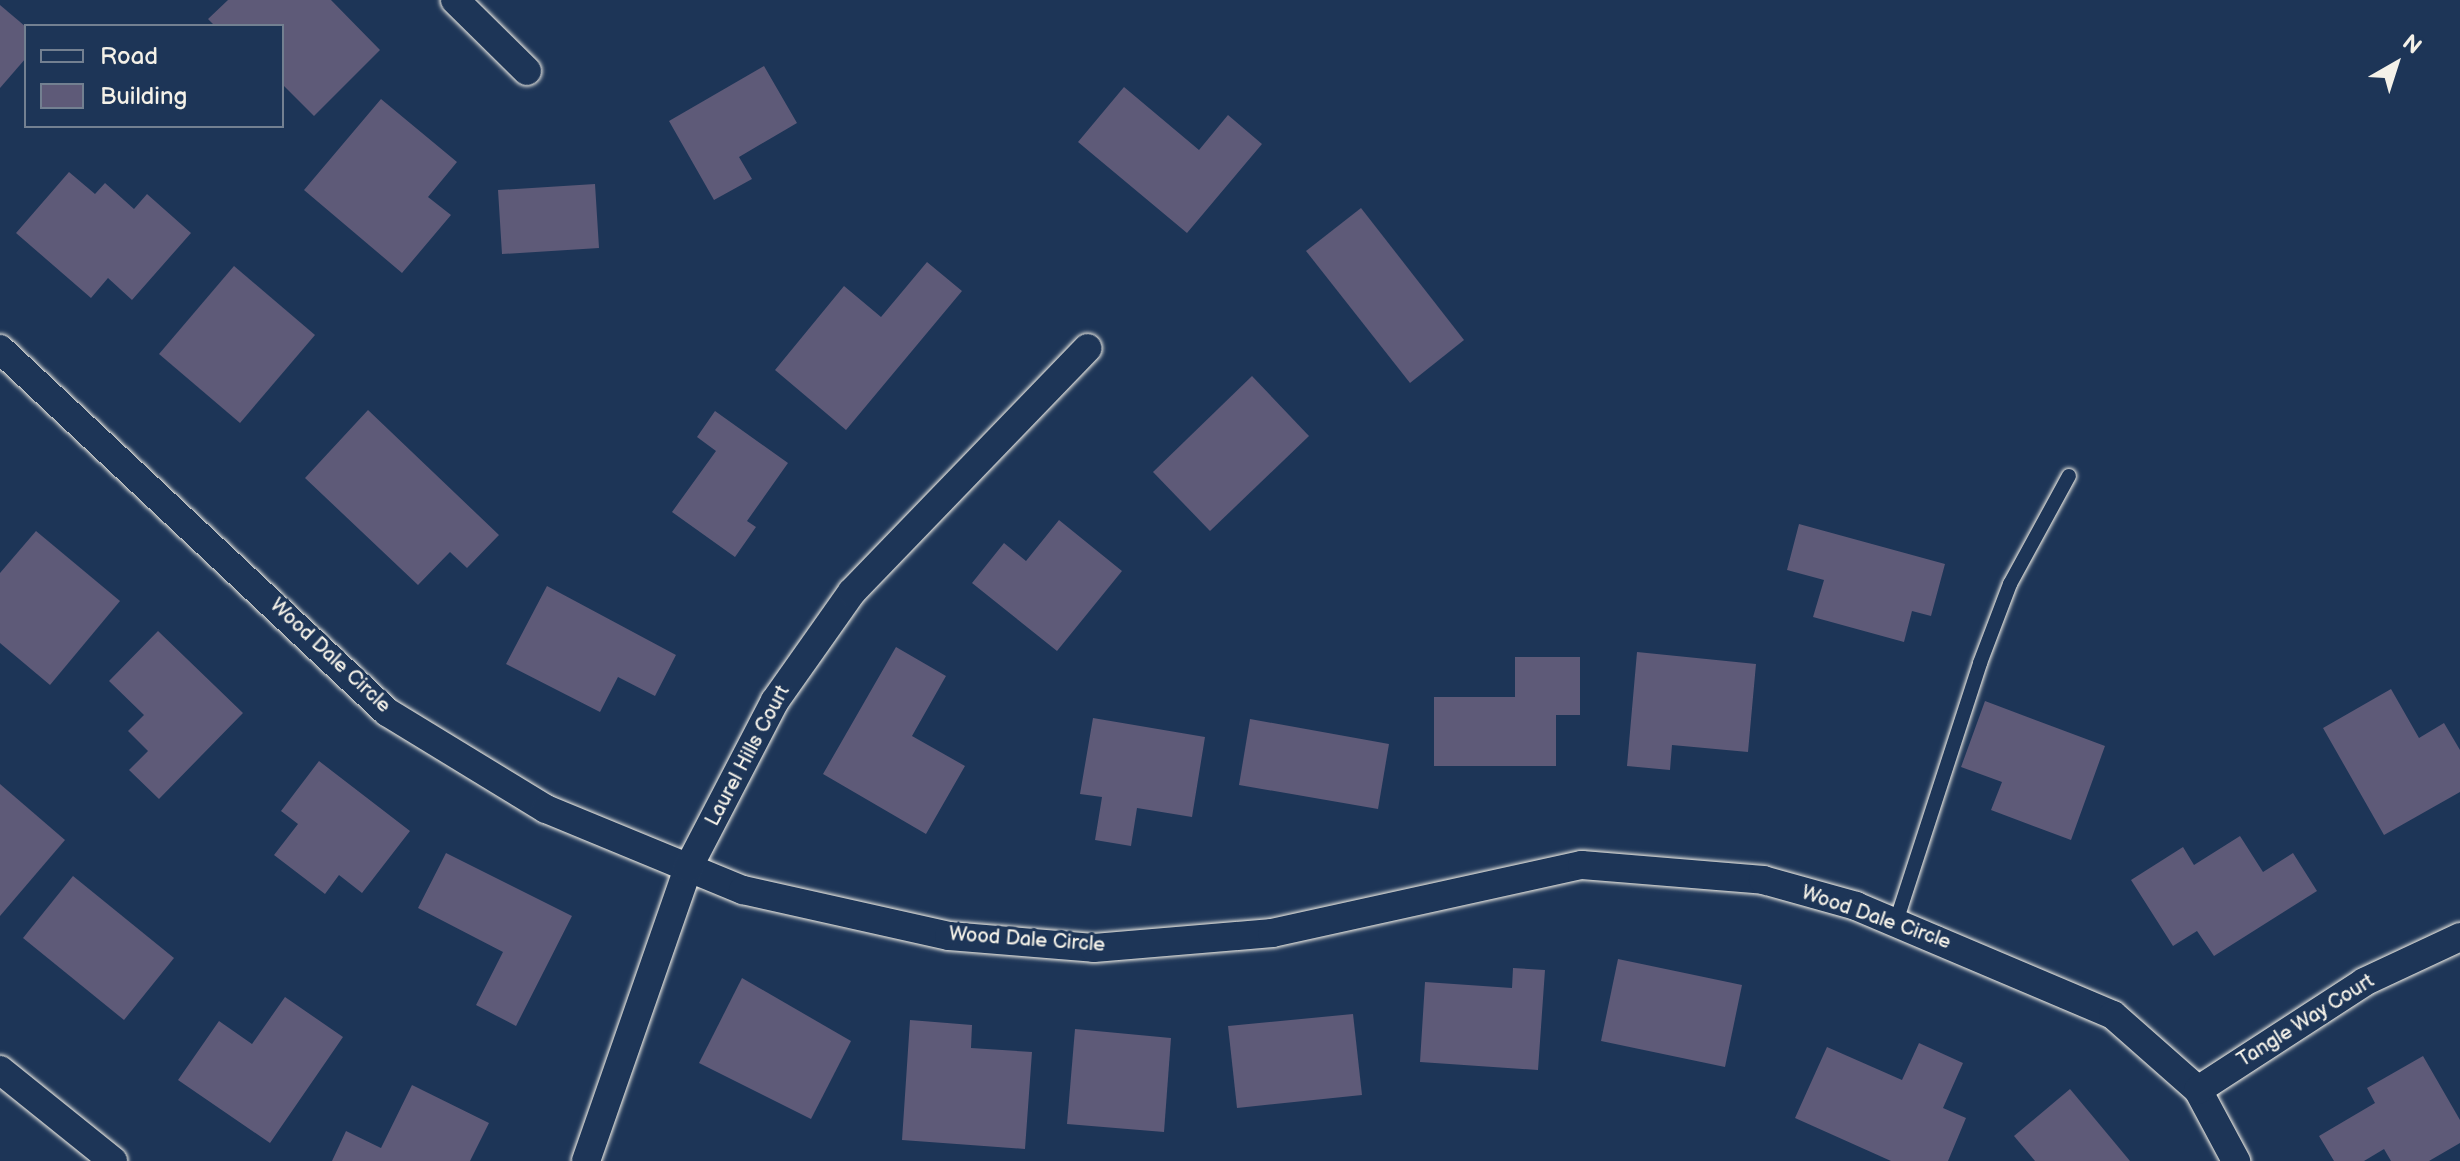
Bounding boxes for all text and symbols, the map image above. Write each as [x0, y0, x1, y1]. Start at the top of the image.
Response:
legend [24, 24, 284, 128]
north arrow [2356, 24, 2436, 104]
text: N [2396, 29, 2426, 61]
text: Road [100, 42, 158, 71]
text: Building [100, 82, 187, 111]
street label: Wood Dale Circle [265, 594, 395, 718]
street label: Laurel Hills Court [701, 682, 795, 830]
street label: Wood Dale Circle [1798, 881, 1954, 955]
street label: Wood Dale Circle [948, 923, 1106, 957]
street label: Tangle Way Court [2232, 969, 2380, 1073]

